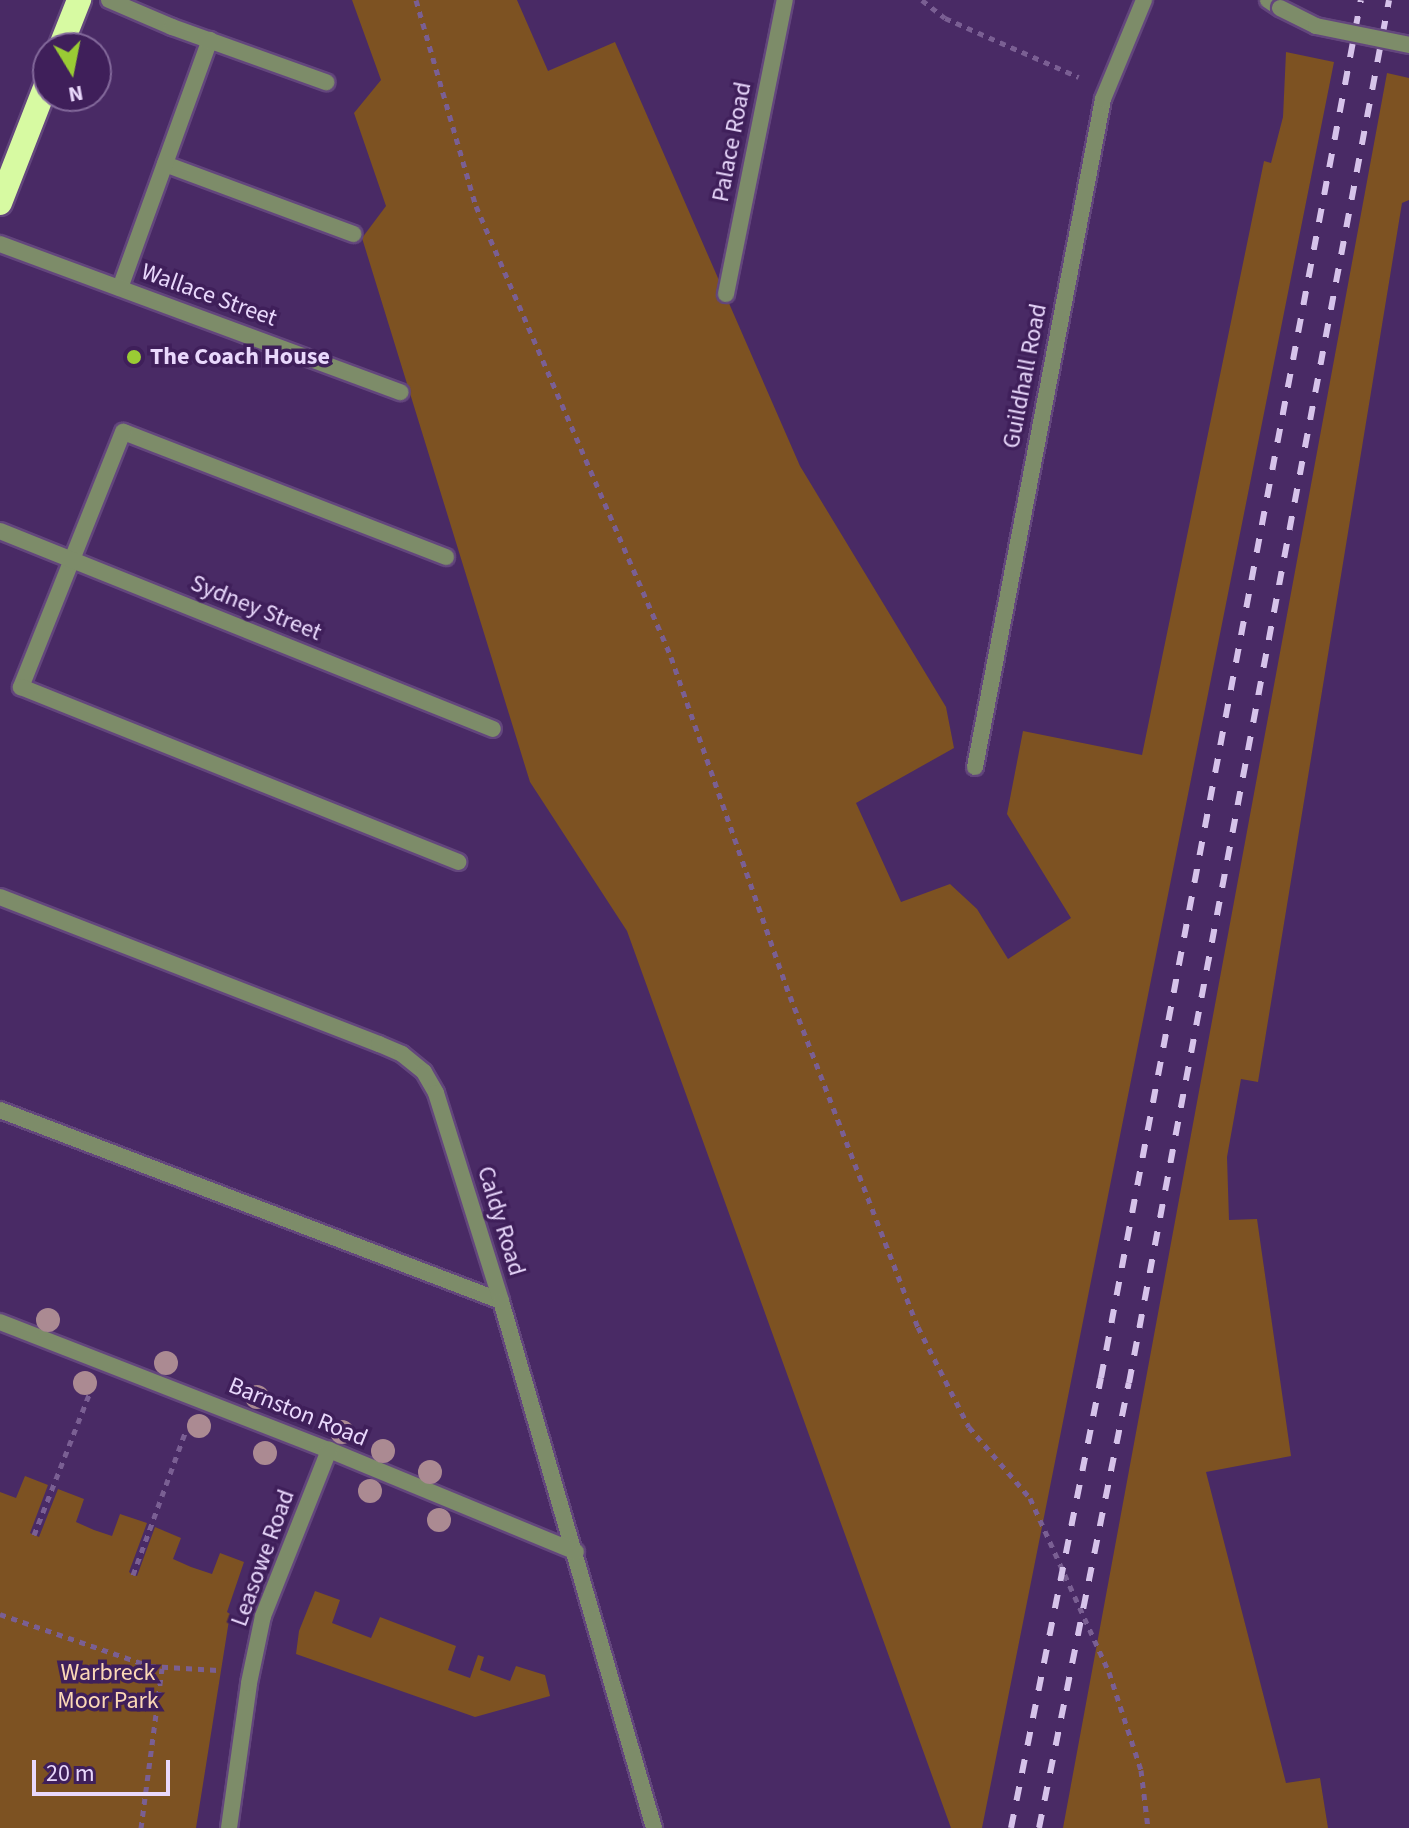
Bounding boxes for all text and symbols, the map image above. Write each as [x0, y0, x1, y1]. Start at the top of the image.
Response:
north arrow [32, 32, 112, 112]
text: N [66, 77, 86, 111]
street label: Palace Road [706, 80, 758, 204]
street label: Wallace Street [137, 257, 281, 333]
street label: Guildhall Road [997, 301, 1053, 451]
place label: The Coach House [150, 343, 330, 371]
marker: The Coach House [125, 348, 143, 366]
street label: Sydney Street [186, 569, 326, 647]
street label: Caldy Road [471, 1163, 531, 1279]
street label: Barnston Road [224, 1371, 372, 1453]
street label: Leasowe Road [225, 1486, 301, 1630]
park label: Warbreck Moor Park [57, 1659, 159, 1715]
scale bar [36, 1744, 174, 1794]
text: 20 m [46, 1756, 95, 1791]

